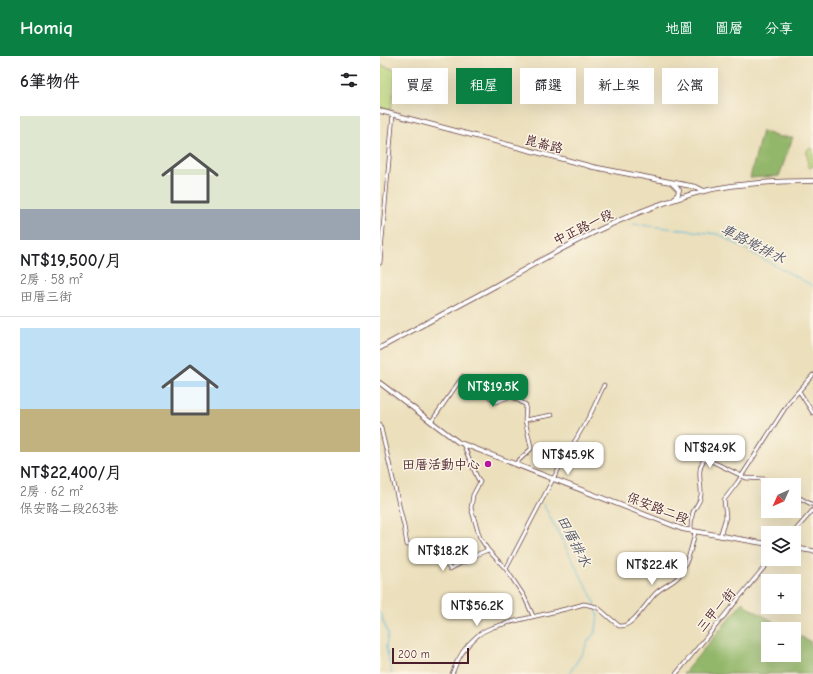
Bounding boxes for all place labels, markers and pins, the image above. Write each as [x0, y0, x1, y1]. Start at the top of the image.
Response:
pin: NT$19.5K [452, 374, 534, 408]
pin: NT$24.9K [669, 435, 751, 469]
pin: NT$45.9K [527, 442, 609, 476]
place label: 田厝活動中心 [402, 457, 480, 472]
marker: 田厝活動中心 [483, 459, 493, 469]
pin: NT$18.2K [402, 538, 484, 572]
pin: NT$22.4K [611, 552, 693, 586]
pin: NT$56.2K [436, 593, 518, 627]

